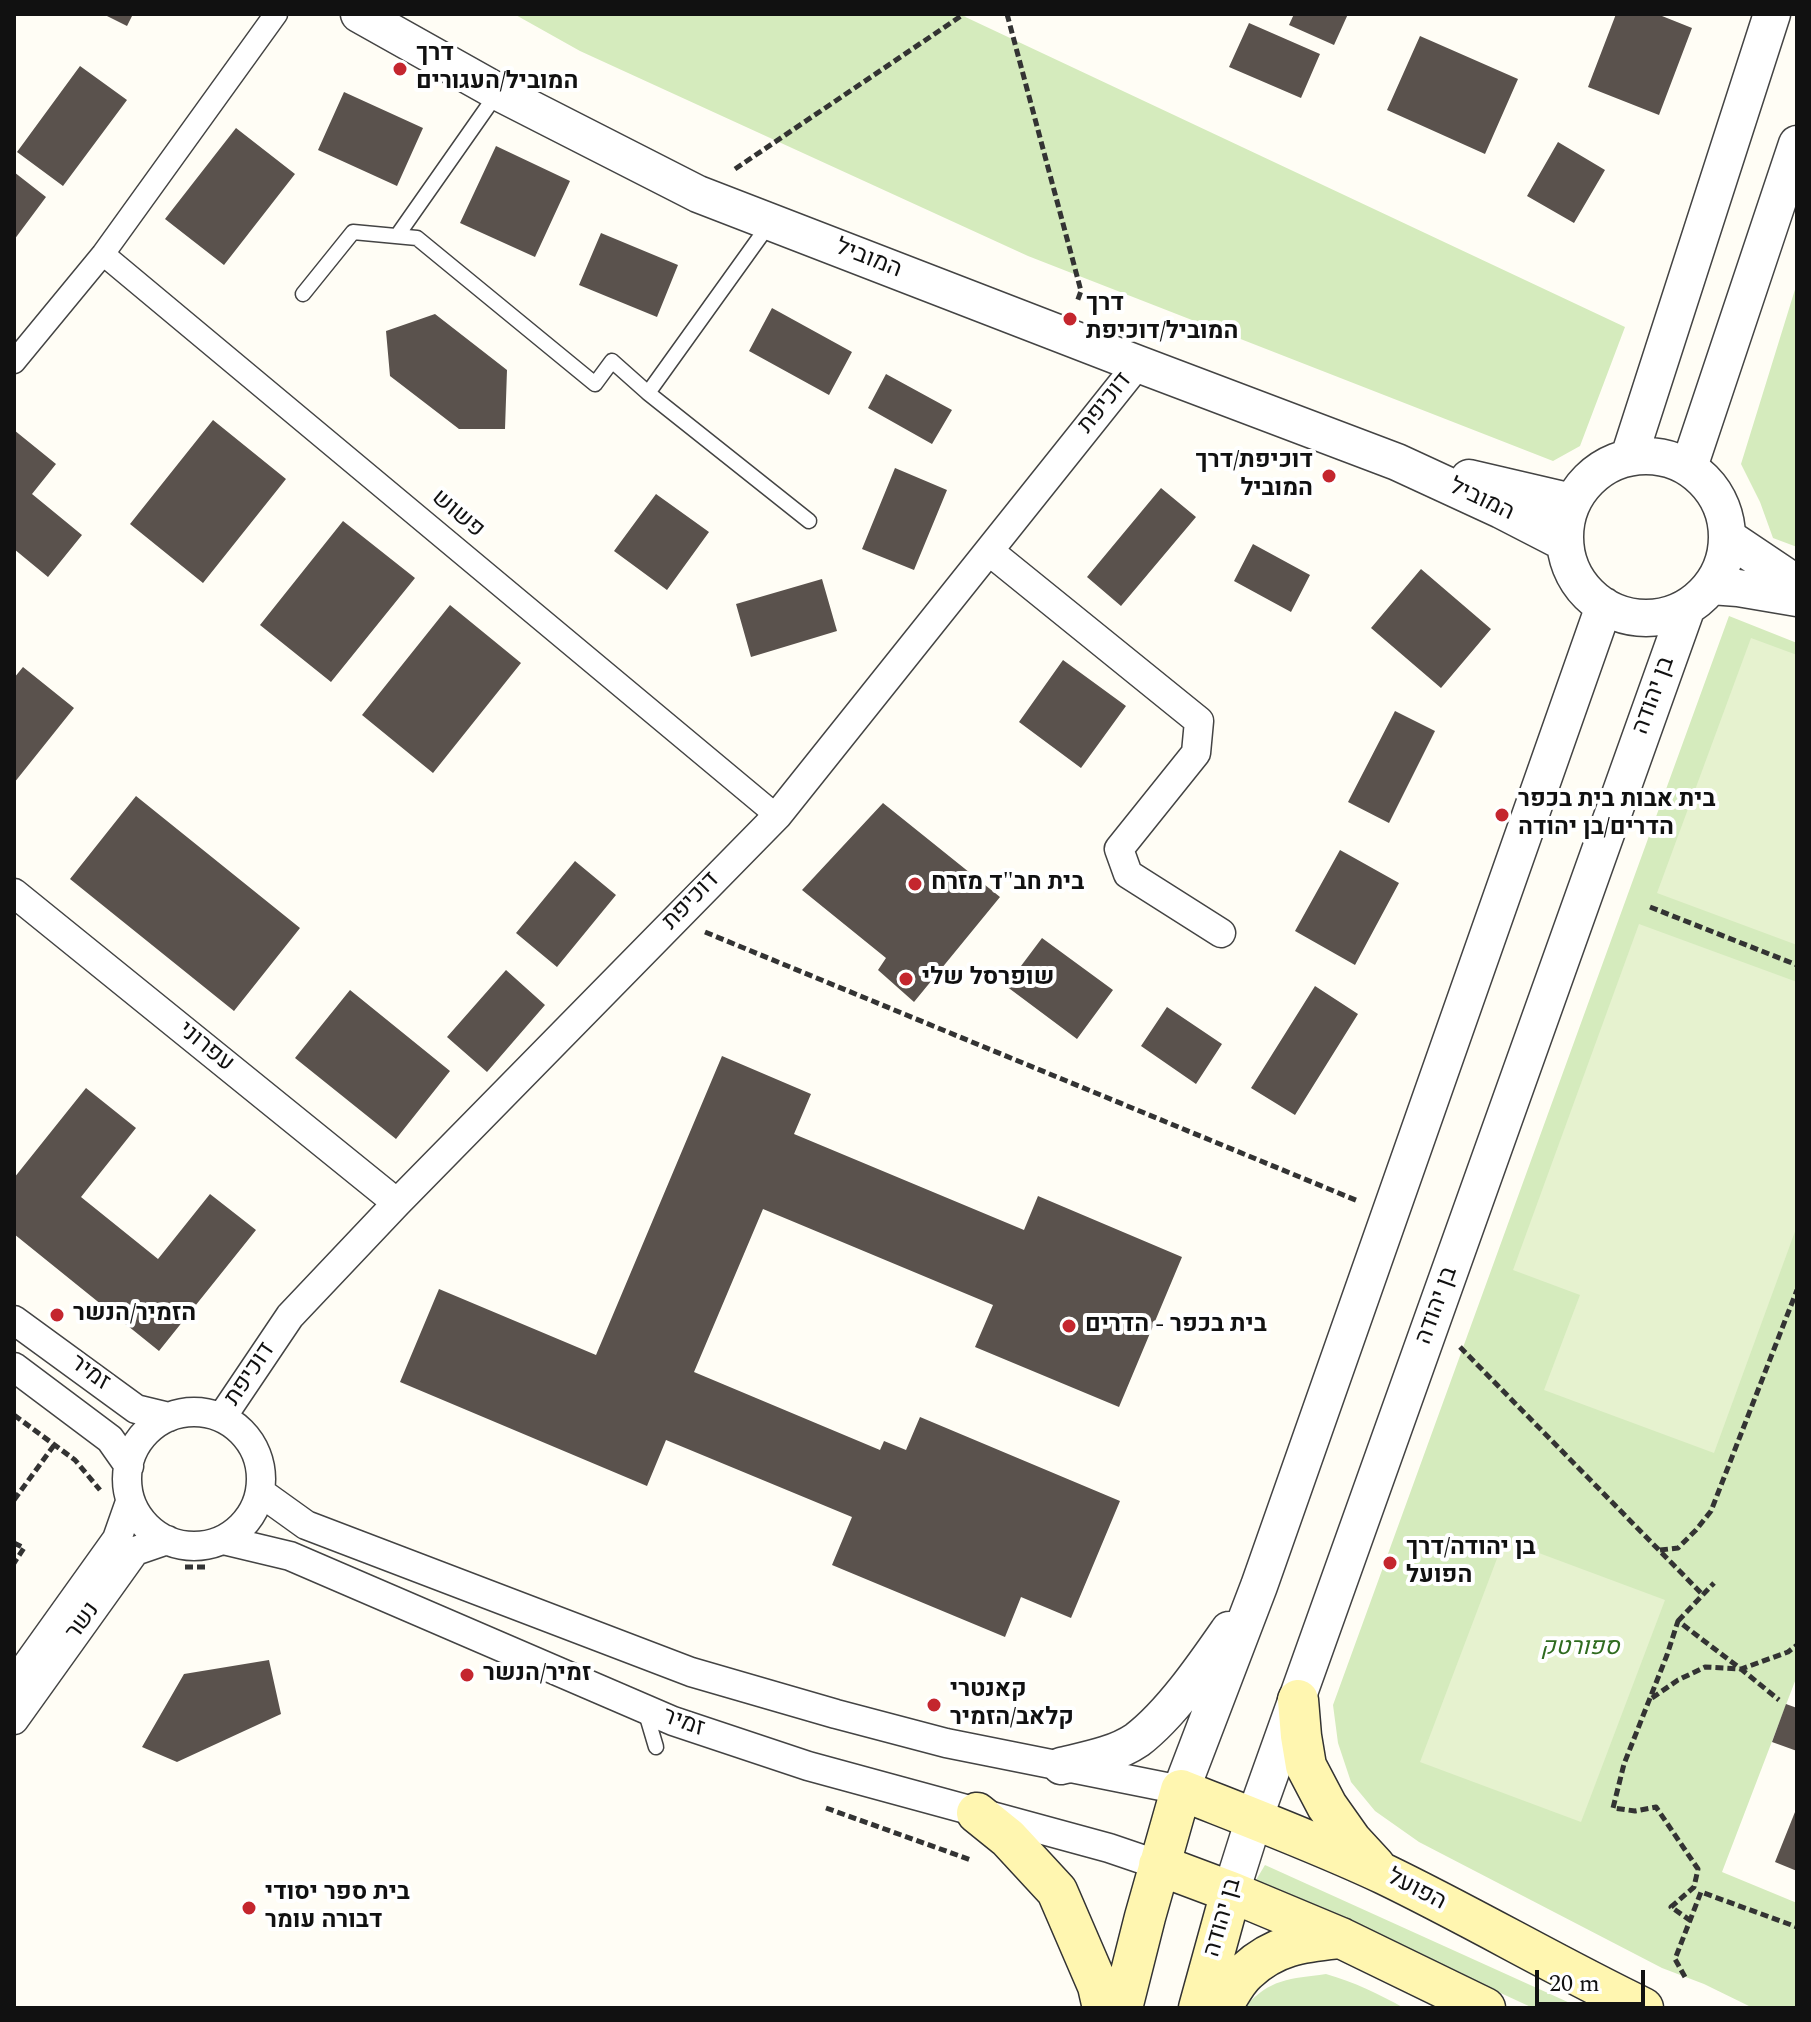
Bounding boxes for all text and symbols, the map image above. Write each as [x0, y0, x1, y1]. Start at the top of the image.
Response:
place label: דרך המוביל/העגורים [416, 41, 578, 97]
marker: דרך המוביל/העגורים [391, 60, 409, 78]
street label: המוביל [831, 234, 905, 286]
place label: דרך המוביל/דוכיפת [1086, 291, 1238, 347]
marker: דרך המוביל/דוכיפת [1061, 310, 1079, 328]
street label: דוכיפת [1073, 368, 1139, 440]
place label: דוכיפת/דרך המוביל [1195, 448, 1313, 504]
marker: דוכיפת/דרך המוביל [1320, 467, 1338, 485]
street label: המוביל [1444, 473, 1518, 529]
street label: פשוש [425, 485, 489, 545]
street label: בן יהודה [1628, 653, 1682, 739]
place label: בית אבות בית בכפר הדרים/בן יהודה [1518, 787, 1715, 843]
marker: בית אבות בית בכפר הדרים/בן יהודה [1493, 806, 1511, 824]
street label: דוכיפת [657, 867, 727, 937]
place label: בית חב"ד מזרח [931, 870, 1084, 898]
marker: בית חב"ד מזרח [906, 875, 924, 893]
place label: שופרסל שלי [922, 965, 1054, 993]
marker: שופרסל שלי [897, 970, 915, 988]
street label: עפרוני [171, 1017, 239, 1079]
street label: בן יהודה [1411, 1263, 1465, 1349]
place label: הזמיר/הנשר [73, 1301, 196, 1329]
marker: הזמיר/הנשר [48, 1306, 66, 1324]
place label: בית בכפר - הדרים [1085, 1312, 1267, 1340]
marker: בית בכפר - הדרים [1060, 1317, 1078, 1335]
street label: דוכיפת [220, 1338, 282, 1412]
street label: זמיר [63, 1350, 115, 1398]
place label: בן יהודה/דרך הפועל [1406, 1535, 1536, 1591]
marker: בן יהודה/דרך הפועל [1381, 1554, 1399, 1572]
street label: נשר [61, 1598, 107, 1646]
park label: ספורטק [1541, 1635, 1619, 1663]
place label: זמיר/הנשר [483, 1661, 591, 1689]
marker: זמיר/הנשר [458, 1666, 476, 1684]
place label: קאנטרי קלאב/הזמיר [950, 1677, 1074, 1733]
marker: קאנטרי קלאב/הזמיר [925, 1696, 943, 1714]
street label: זמיר [658, 1703, 708, 1745]
street label: הפועל [1382, 1864, 1450, 1918]
street label: בן יהודה [1199, 1875, 1249, 1961]
place label: בית ספר יסודי דבורה עומר [265, 1880, 410, 1936]
marker: בית ספר יסודי דבורה עומר [240, 1899, 258, 1917]
scale bar [1539, 1954, 1649, 2004]
text: 20 m [1549, 1966, 1600, 2002]

